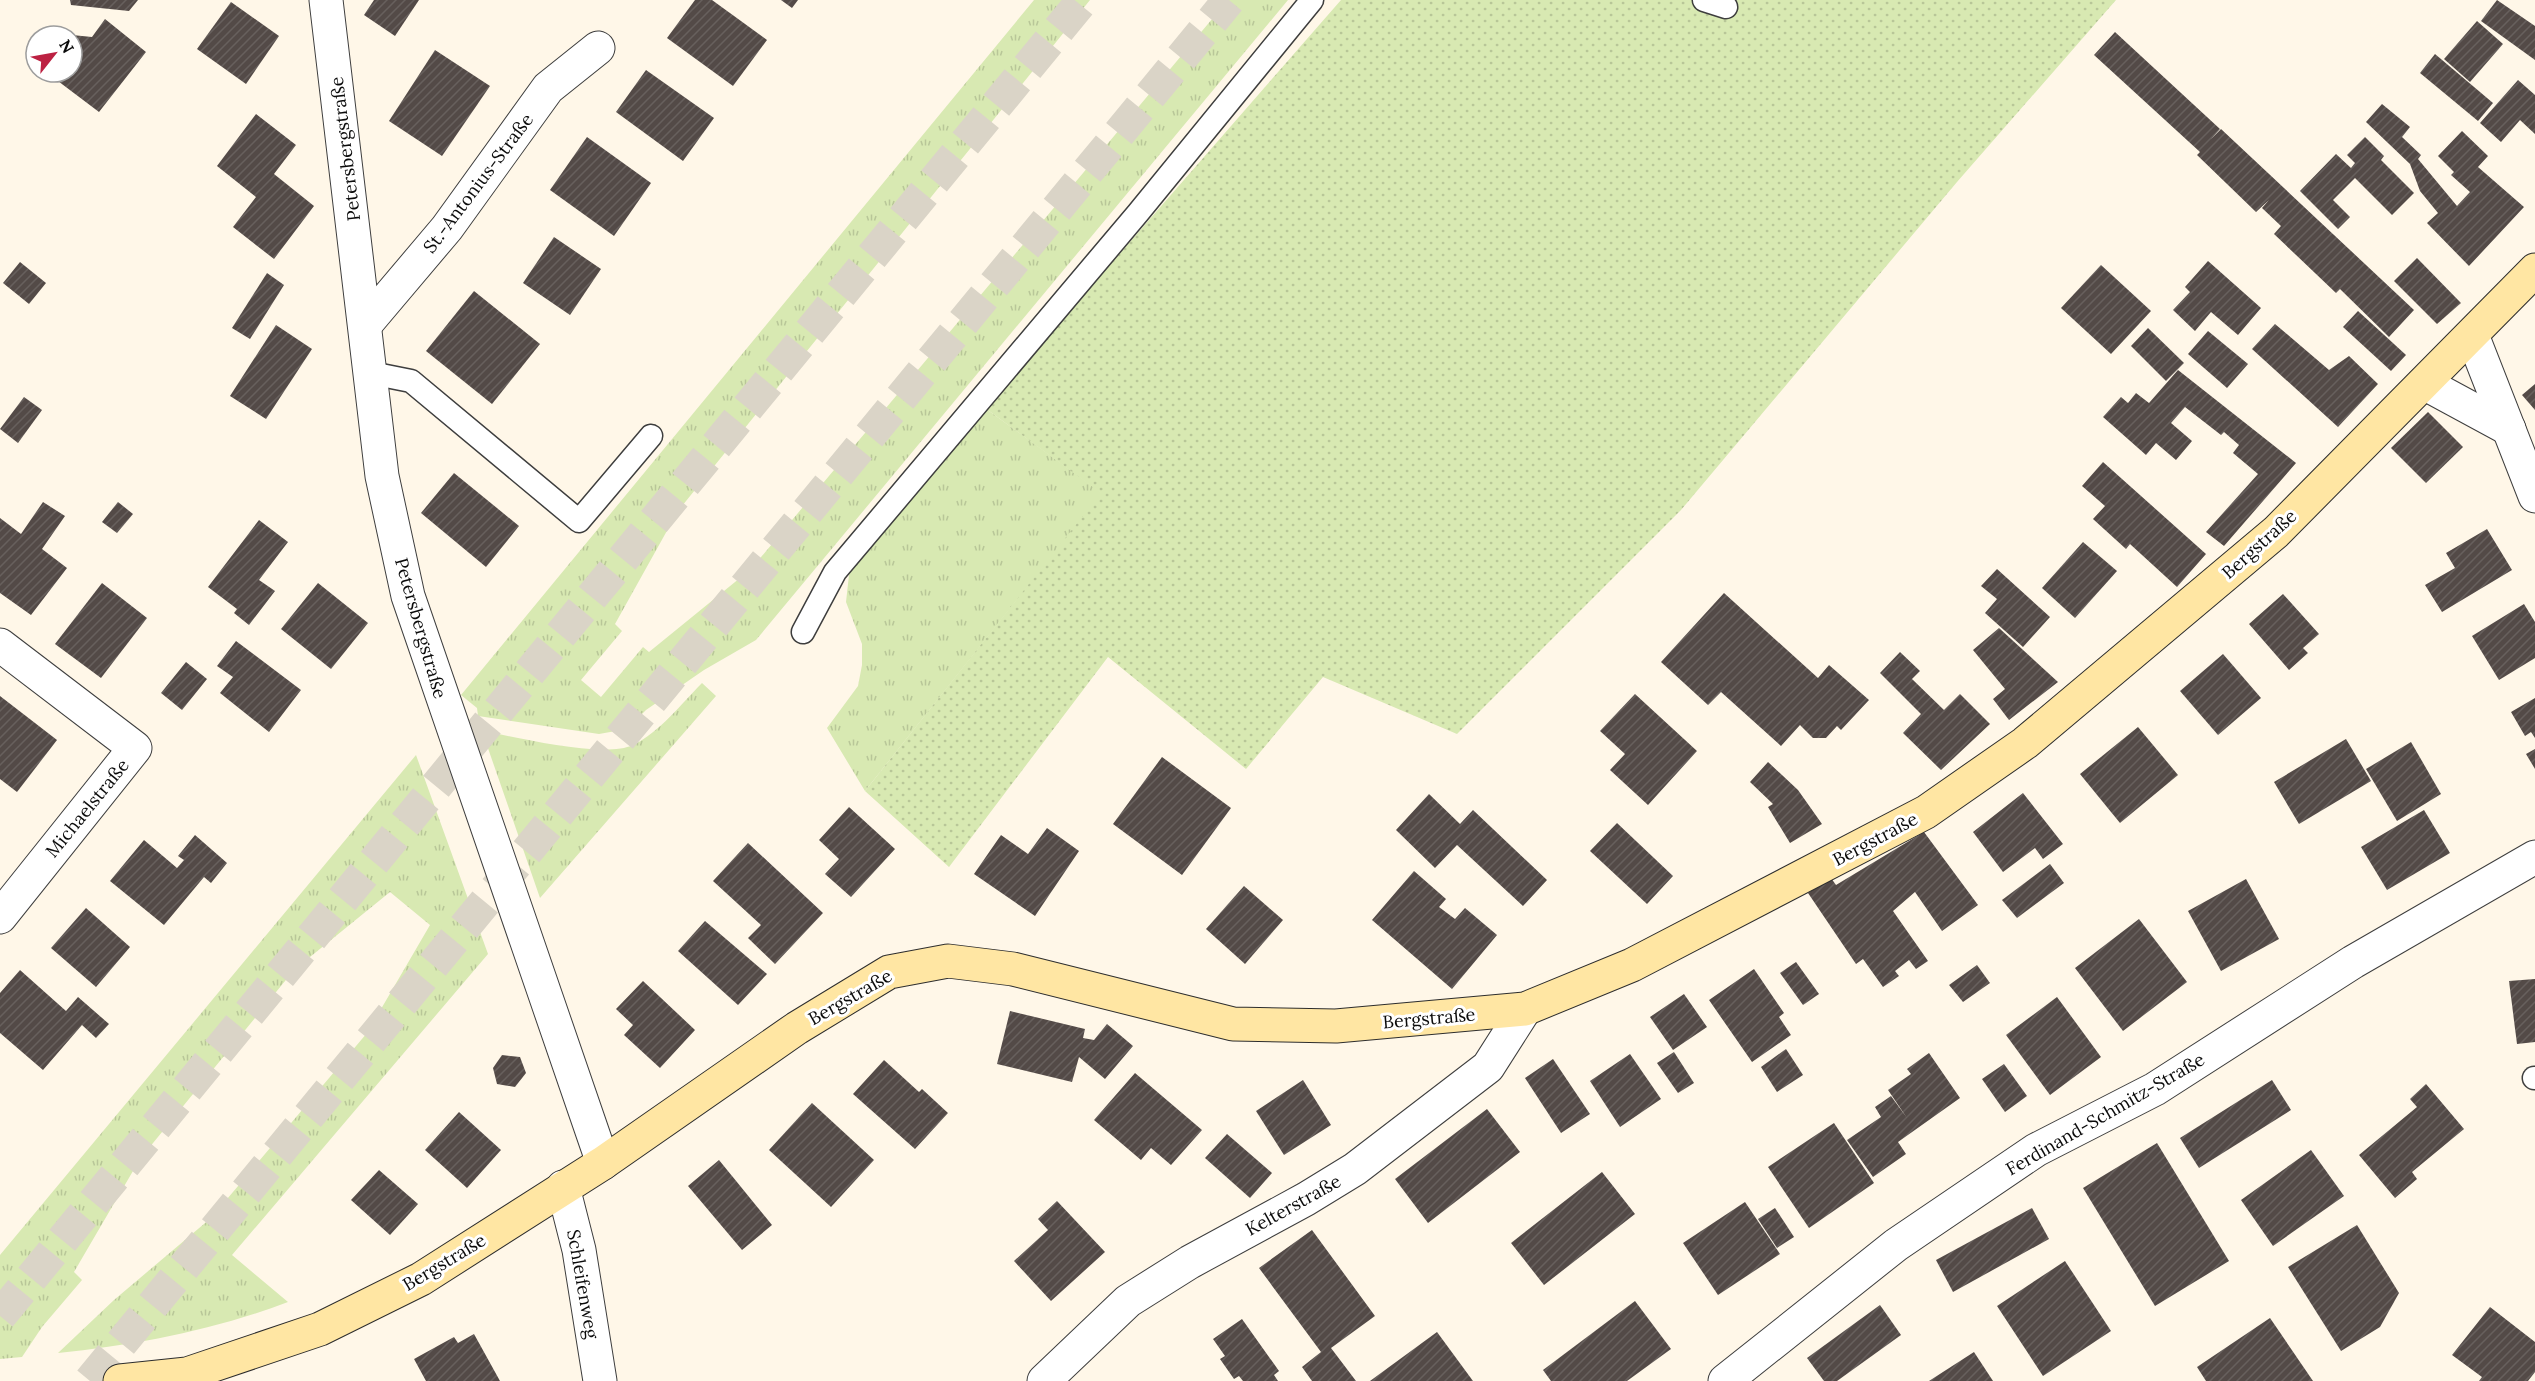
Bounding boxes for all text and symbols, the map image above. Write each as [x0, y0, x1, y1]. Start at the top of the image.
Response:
north arrow [24, 24, 84, 84]
text: N [55, 36, 79, 57]
street label: Petersbergstraße [325, 75, 365, 223]
street label: St.-Antonius-Straße [418, 108, 538, 257]
street label: Bergstraße [2217, 504, 2301, 584]
street label: Petersbergstraße [390, 555, 452, 701]
street label: Michaelstraße [40, 754, 134, 862]
street label: Bergstraße [1829, 807, 1922, 871]
street label: Bergstraße [804, 964, 896, 1030]
street label: Bergstraße [1382, 1002, 1477, 1034]
street label: Ferdinand-Schmitz-Straße [2001, 1047, 2209, 1180]
street label: Kelterstraße [1241, 1169, 1345, 1241]
street label: Bergstraße [398, 1228, 490, 1296]
street label: Schleifenweg [562, 1228, 604, 1341]

